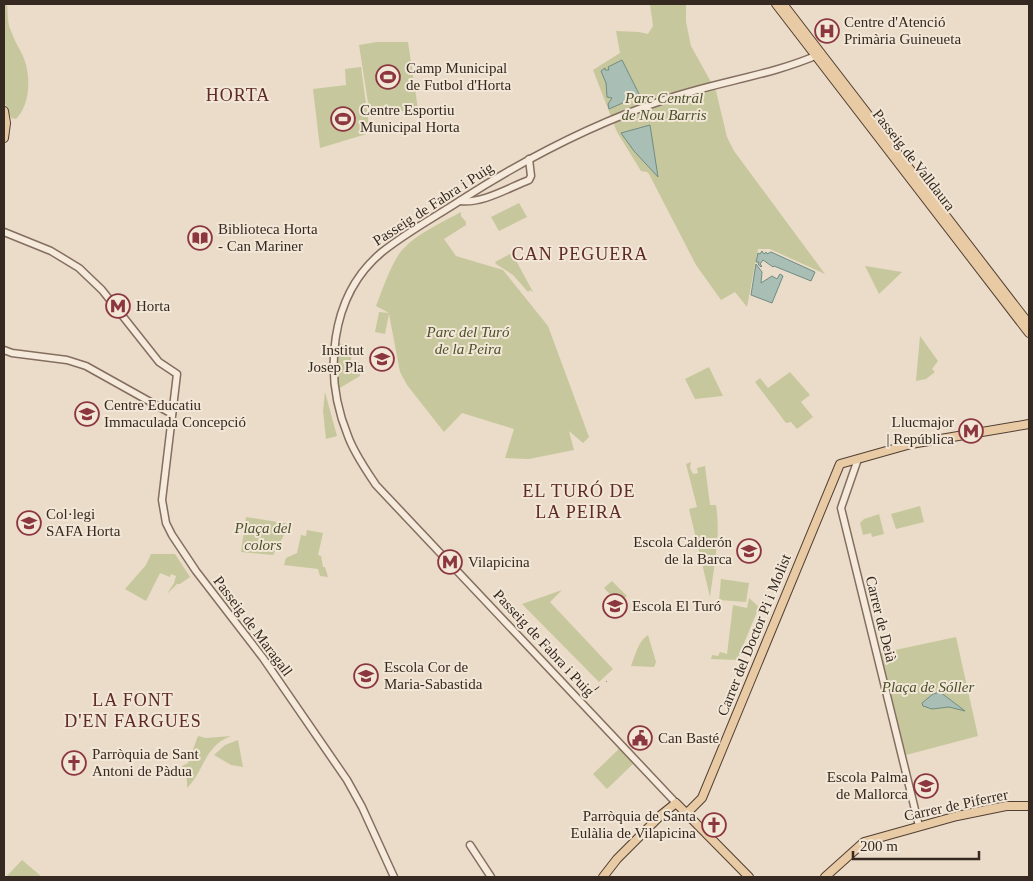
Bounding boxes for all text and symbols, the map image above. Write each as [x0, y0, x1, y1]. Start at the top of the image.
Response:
place label: Centre d'Atenció Primària Guineueta [844, 14, 961, 47]
hospital icon: Centre d'Atenció Primària Guineueta [814, 18, 840, 44]
place label: Camp Municipal de Futbol d'Horta [406, 60, 512, 93]
sports icon: Camp Municipal de Futbol d'Horta [375, 64, 401, 90]
district label: HORTA [206, 85, 270, 105]
park label: Parc Central de Nou Barris [621, 90, 707, 123]
place label: Centre Esportiu Municipal Horta [360, 102, 460, 135]
sports icon: Centre Esportiu Municipal Horta [330, 106, 356, 132]
street label: Passeig de Valldaura [870, 106, 959, 214]
street label: Passeig de Fabra i Puig [370, 159, 496, 249]
place label: Biblioteca Horta - Can Mariner [218, 221, 318, 254]
library icon: Biblioteca Horta - Can Mariner [187, 225, 213, 251]
district label: CAN PEGUERA [512, 244, 648, 264]
metro station icon: Horta [105, 293, 131, 319]
place label: Horta [136, 298, 170, 314]
park label: Parc del Turó de la Peira [426, 324, 510, 357]
place label: Institut Josep Pla [308, 342, 365, 375]
school or university icon: Institut Josep Pla [369, 346, 395, 372]
place label: Centre Educatiu Immaculada Concepció [104, 397, 246, 430]
school or university icon: Centre Educatiu Immaculada Concepció [74, 401, 100, 427]
place label: Llucmajor | República [886, 414, 954, 447]
metro station icon: Llucmajor | República [958, 418, 984, 444]
district label: EL TURÓ DE LA PEIRA [523, 480, 636, 522]
place label: Col·legi SAFA Horta [46, 506, 121, 539]
school or university icon: Col·legi SAFA Horta [16, 510, 42, 536]
park label: Plaça del colors [233, 520, 292, 553]
place label: Escola Calderón de la Barca [633, 534, 732, 567]
school or university icon: Escola Calderón de la Barca [736, 538, 762, 564]
metro station icon: Vilapicina [437, 549, 463, 575]
street label: Carrer del Doctor Pi i Molist [714, 551, 794, 718]
place label: Vilapicina [468, 554, 530, 570]
street label: Passeig de Maragall [210, 573, 296, 679]
street label: Carrer de Deià [863, 574, 900, 664]
street label: Passeig de Fabra i Puig [490, 586, 598, 700]
school or university icon: Escola El Turó [602, 593, 628, 619]
place label: Escola El Turó [632, 598, 721, 614]
place label: Escola Cor de Maria-Sabastida [384, 659, 483, 692]
school or university icon: Escola Cor de Maria-Sabastida [353, 663, 379, 689]
park label: Plaça de Sóller [881, 679, 974, 695]
district label: LA FONT D'EN FARGUES [64, 690, 202, 731]
public building icon: Can Basté [627, 725, 653, 751]
place label: Can Basté [658, 730, 720, 746]
place label: Parròquia de Sant Antoni de Pàdua [92, 746, 199, 779]
church icon: Parròquia de Sant Antoni de Pàdua [61, 750, 87, 776]
place label: Escola Palma de Mallorca [827, 769, 908, 802]
school or university icon: Escola Palma de Mallorca [913, 773, 939, 799]
street label: Carrer de Piferrer [903, 786, 1009, 824]
place label: Parròquia de Santa Eulàlia de Vilapicina [571, 808, 696, 841]
church icon: Parròquia de Santa Eulàlia de Vilapicina [701, 812, 727, 838]
scale bar [853, 828, 979, 860]
text: 200 m [860, 838, 898, 854]

